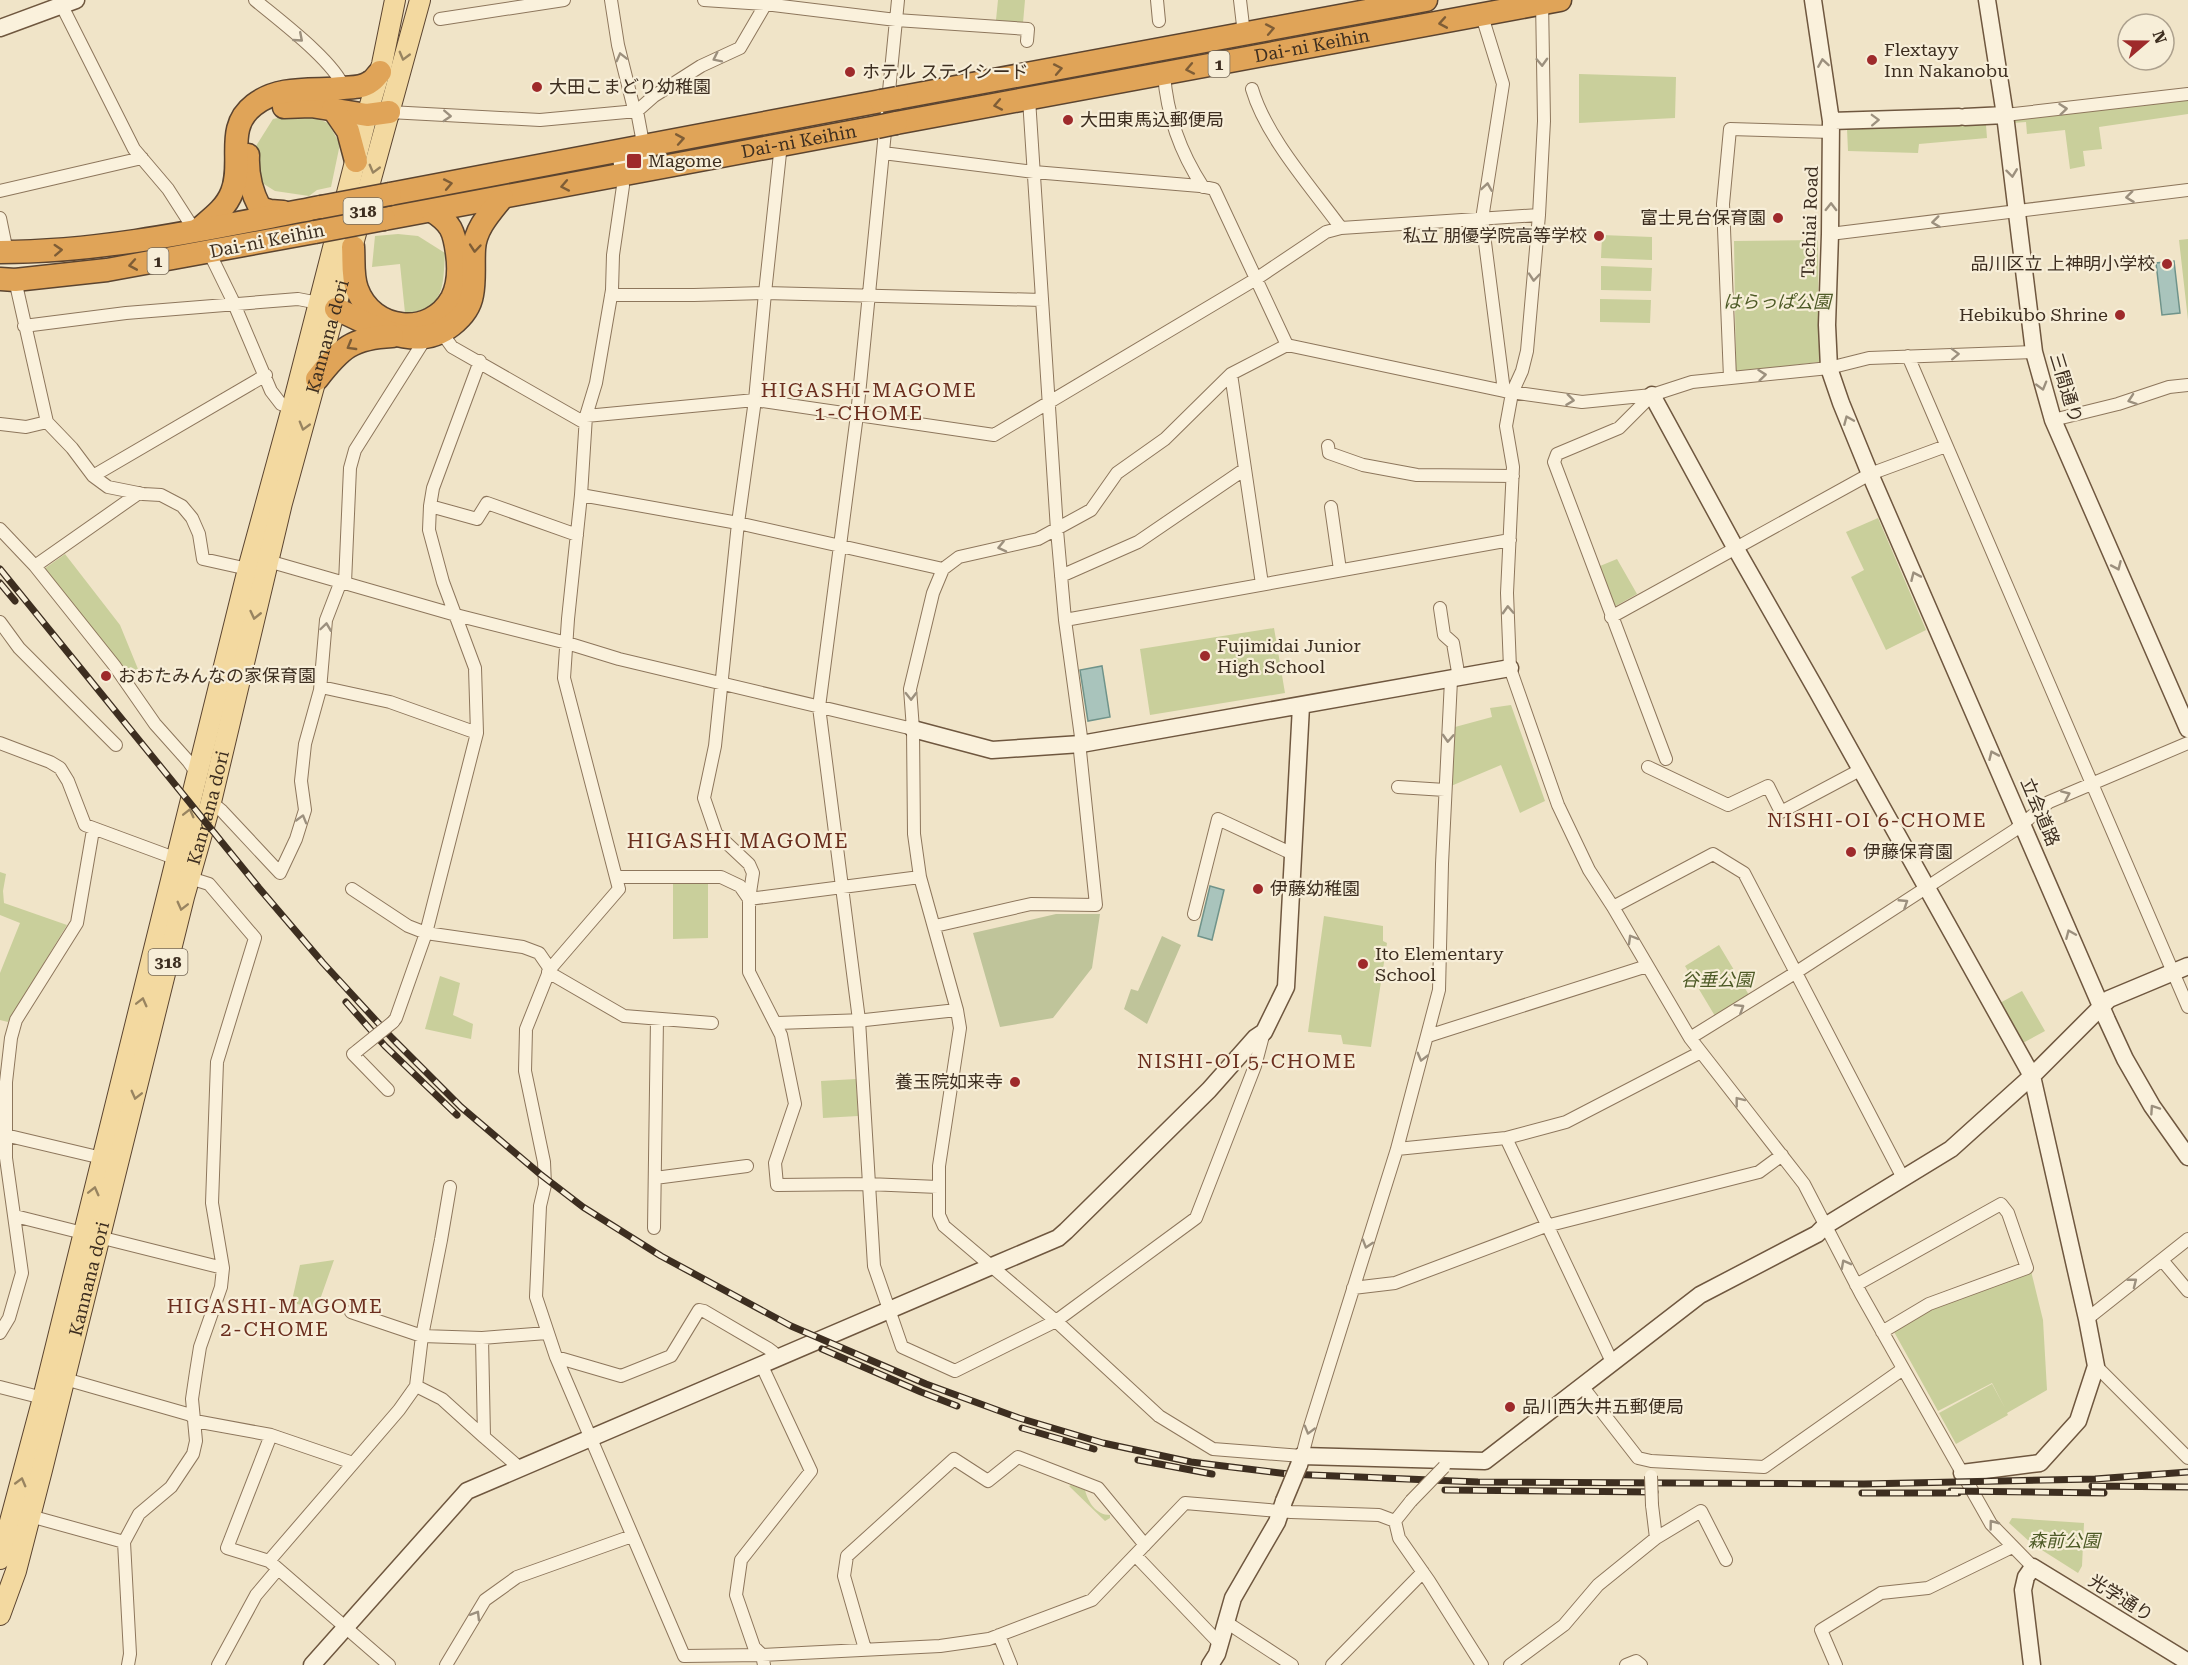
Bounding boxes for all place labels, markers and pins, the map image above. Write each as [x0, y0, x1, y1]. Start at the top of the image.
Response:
place label: Flextayy Inn Nakanobu [1884, 39, 2008, 81]
marker: Flextayy Inn Nakanobu [1865, 53, 1879, 67]
place label: ホテル ステイシード [862, 61, 1029, 82]
marker: ホテル ステイシード [843, 65, 857, 79]
place label: 大田こまどり幼稚園 [549, 76, 711, 97]
marker: 大田こまどり幼稚園 [530, 80, 544, 94]
place label: 大田東馬込郵便局 [1080, 109, 1224, 130]
marker: 大田東馬込郵便局 [1061, 113, 1075, 127]
place label: Magome [648, 150, 722, 171]
marker: Magome [625, 152, 643, 170]
place label: 富士見台保育園 [1640, 207, 1766, 228]
marker: 富士見台保育園 [1771, 211, 1785, 225]
place label: 私立 朋優学院高等学校 [1402, 225, 1587, 246]
marker: 私立 朋優学院高等学校 [1592, 229, 1606, 243]
place label: 品川区立 上神明小学校 [1970, 253, 2155, 274]
marker: 品川区立 上神明小学校 [2160, 257, 2174, 271]
place label: Hebikubo Shrine [1959, 304, 2108, 325]
marker: Hebikubo Shrine [2113, 308, 2127, 322]
place label: Fujimidai Junior High School [1217, 635, 1361, 677]
marker: Fujimidai Junior High School [1198, 649, 1212, 663]
place label: おおたみんなの家保育園 [118, 665, 316, 686]
marker: おおたみんなの家保育園 [99, 669, 113, 683]
place label: 伊藤保育園 [1863, 841, 1953, 862]
marker: 伊藤保育園 [1844, 845, 1858, 859]
place label: 伊藤幼稚園 [1270, 878, 1360, 899]
marker: 伊藤幼稚園 [1251, 882, 1265, 896]
place label: Ito Elementary School [1375, 943, 1504, 985]
marker: Ito Elementary School [1356, 957, 1370, 971]
place label: 養玉院如来寺 [895, 1071, 1003, 1092]
marker: 養玉院如来寺 [1008, 1075, 1022, 1089]
place label: 品川西大井五郵便局 [1522, 1396, 1684, 1417]
marker: 品川西大井五郵便局 [1503, 1400, 1517, 1414]

